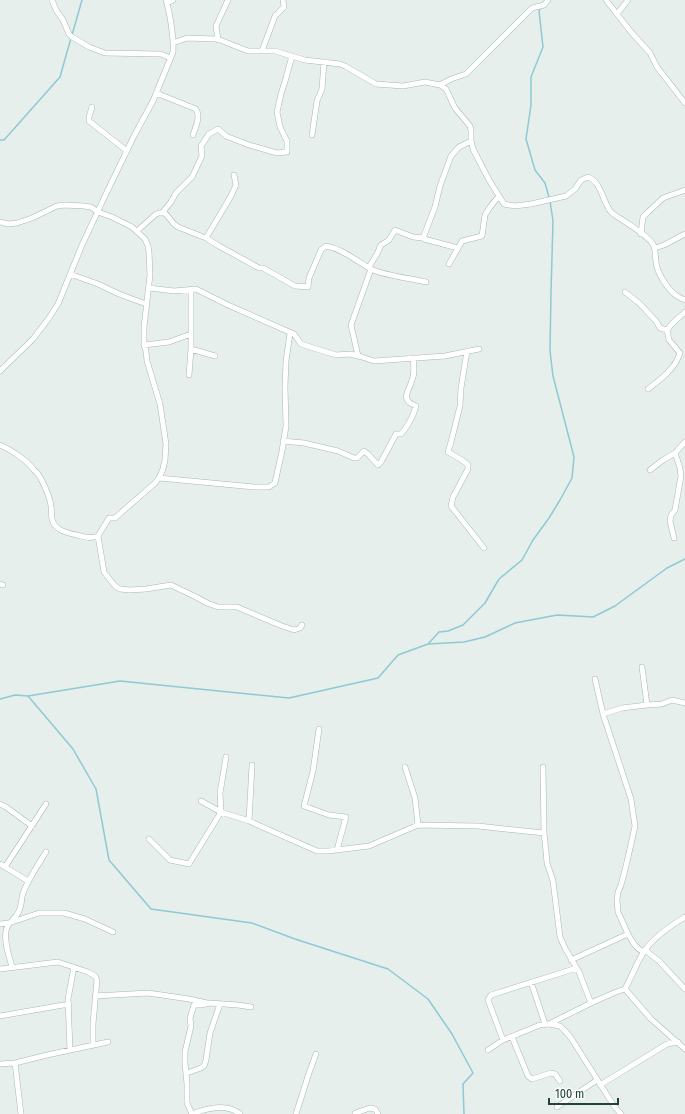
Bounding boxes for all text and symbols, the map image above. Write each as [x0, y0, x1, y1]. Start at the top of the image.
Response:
scale bar [549, 1080, 618, 1106]
text: 100 m [555, 1087, 584, 1101]

